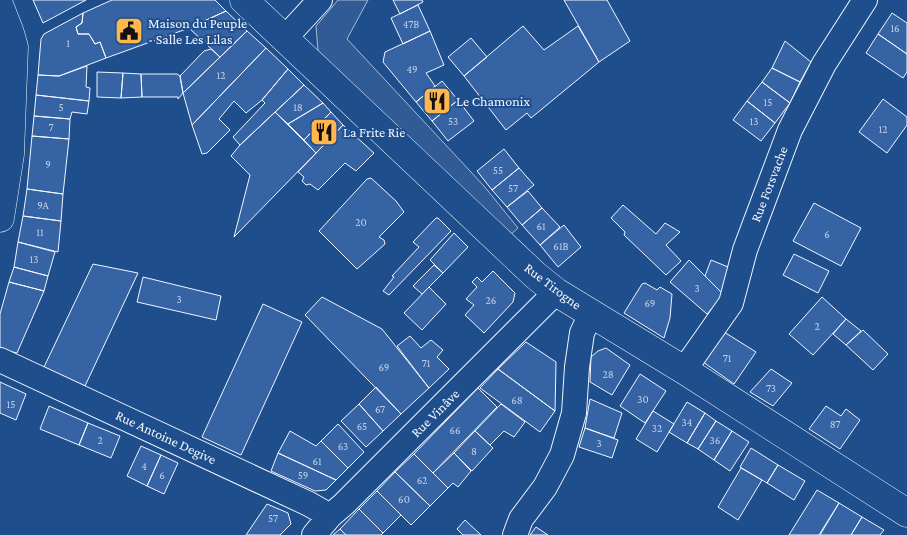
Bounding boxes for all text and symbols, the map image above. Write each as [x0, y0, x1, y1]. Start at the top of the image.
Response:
place label: Maison du Peuple - Salle Les Lilas [148, 15, 247, 47]
public building icon: Maison du Peuple - Salle Les Lilas [114, 16, 144, 46]
house number: 47B [403, 18, 419, 30]
house number: 16 [890, 22, 900, 34]
house number: 1 [66, 37, 70, 49]
house number: 49 [406, 63, 418, 75]
house number: 12 [217, 69, 225, 81]
restaurant icon: Le Chamonix [422, 86, 452, 116]
place label: Le Chamonix [456, 93, 530, 109]
house number: 15 [764, 96, 772, 108]
house number: 5 [58, 101, 64, 113]
house number: 18 [293, 101, 303, 113]
house number: 53 [448, 115, 458, 127]
house number: 13 [750, 115, 758, 127]
restaurant icon: La Frite Rie [309, 117, 339, 147]
house number: 7 [48, 121, 54, 133]
house number: 12 [879, 123, 887, 135]
place label: La Frite Rie [343, 124, 405, 140]
street label: Rue Forsvache [747, 144, 791, 224]
house number: 9 [45, 158, 51, 170]
house number: 55 [493, 164, 503, 176]
house number: 57 [508, 182, 518, 194]
house number: 9A [37, 199, 50, 211]
house number: 20 [355, 216, 367, 228]
house number: 61 [536, 220, 546, 232]
house number: 11 [36, 226, 44, 238]
house number: 6 [824, 228, 830, 240]
house number: 61B [553, 240, 569, 252]
house number: 13 [30, 253, 38, 265]
street label: Rue Tirogne [521, 259, 585, 313]
house number: 3 [694, 282, 700, 294]
house number: 3 [176, 293, 182, 305]
house number: 26 [486, 294, 496, 306]
house number: 69 [645, 297, 655, 309]
house number: 2 [814, 320, 820, 332]
house number: 71 [723, 352, 732, 364]
house number: 71 [422, 357, 431, 369]
house number: 69 [379, 361, 389, 373]
house number: 28 [602, 368, 614, 380]
house number: 73 [766, 382, 776, 394]
street label: Rue Vinâve [408, 386, 462, 440]
house number: 30 [637, 393, 649, 405]
house number: 68 [511, 394, 523, 406]
house number: 15 [7, 398, 15, 410]
house number: 67 [375, 403, 385, 415]
street label: Rue Antoine Degive [113, 407, 219, 467]
house number: 34 [682, 416, 693, 428]
house number: 87 [830, 418, 840, 430]
house number: 65 [357, 420, 367, 432]
house number: 32 [652, 422, 662, 434]
house number: 66 [449, 424, 461, 436]
house number: 2 [97, 434, 103, 446]
house number: 36 [710, 434, 720, 446]
house number: 3 [596, 437, 602, 449]
house number: 63 [338, 440, 348, 452]
house number: 8 [471, 445, 477, 457]
house number: 61 [312, 455, 322, 467]
house number: 4 [141, 460, 147, 472]
house number: 6 [159, 469, 165, 481]
house number: 59 [298, 469, 308, 481]
house number: 62 [417, 474, 427, 486]
house number: 60 [398, 493, 410, 505]
house number: 57 [268, 512, 278, 524]

